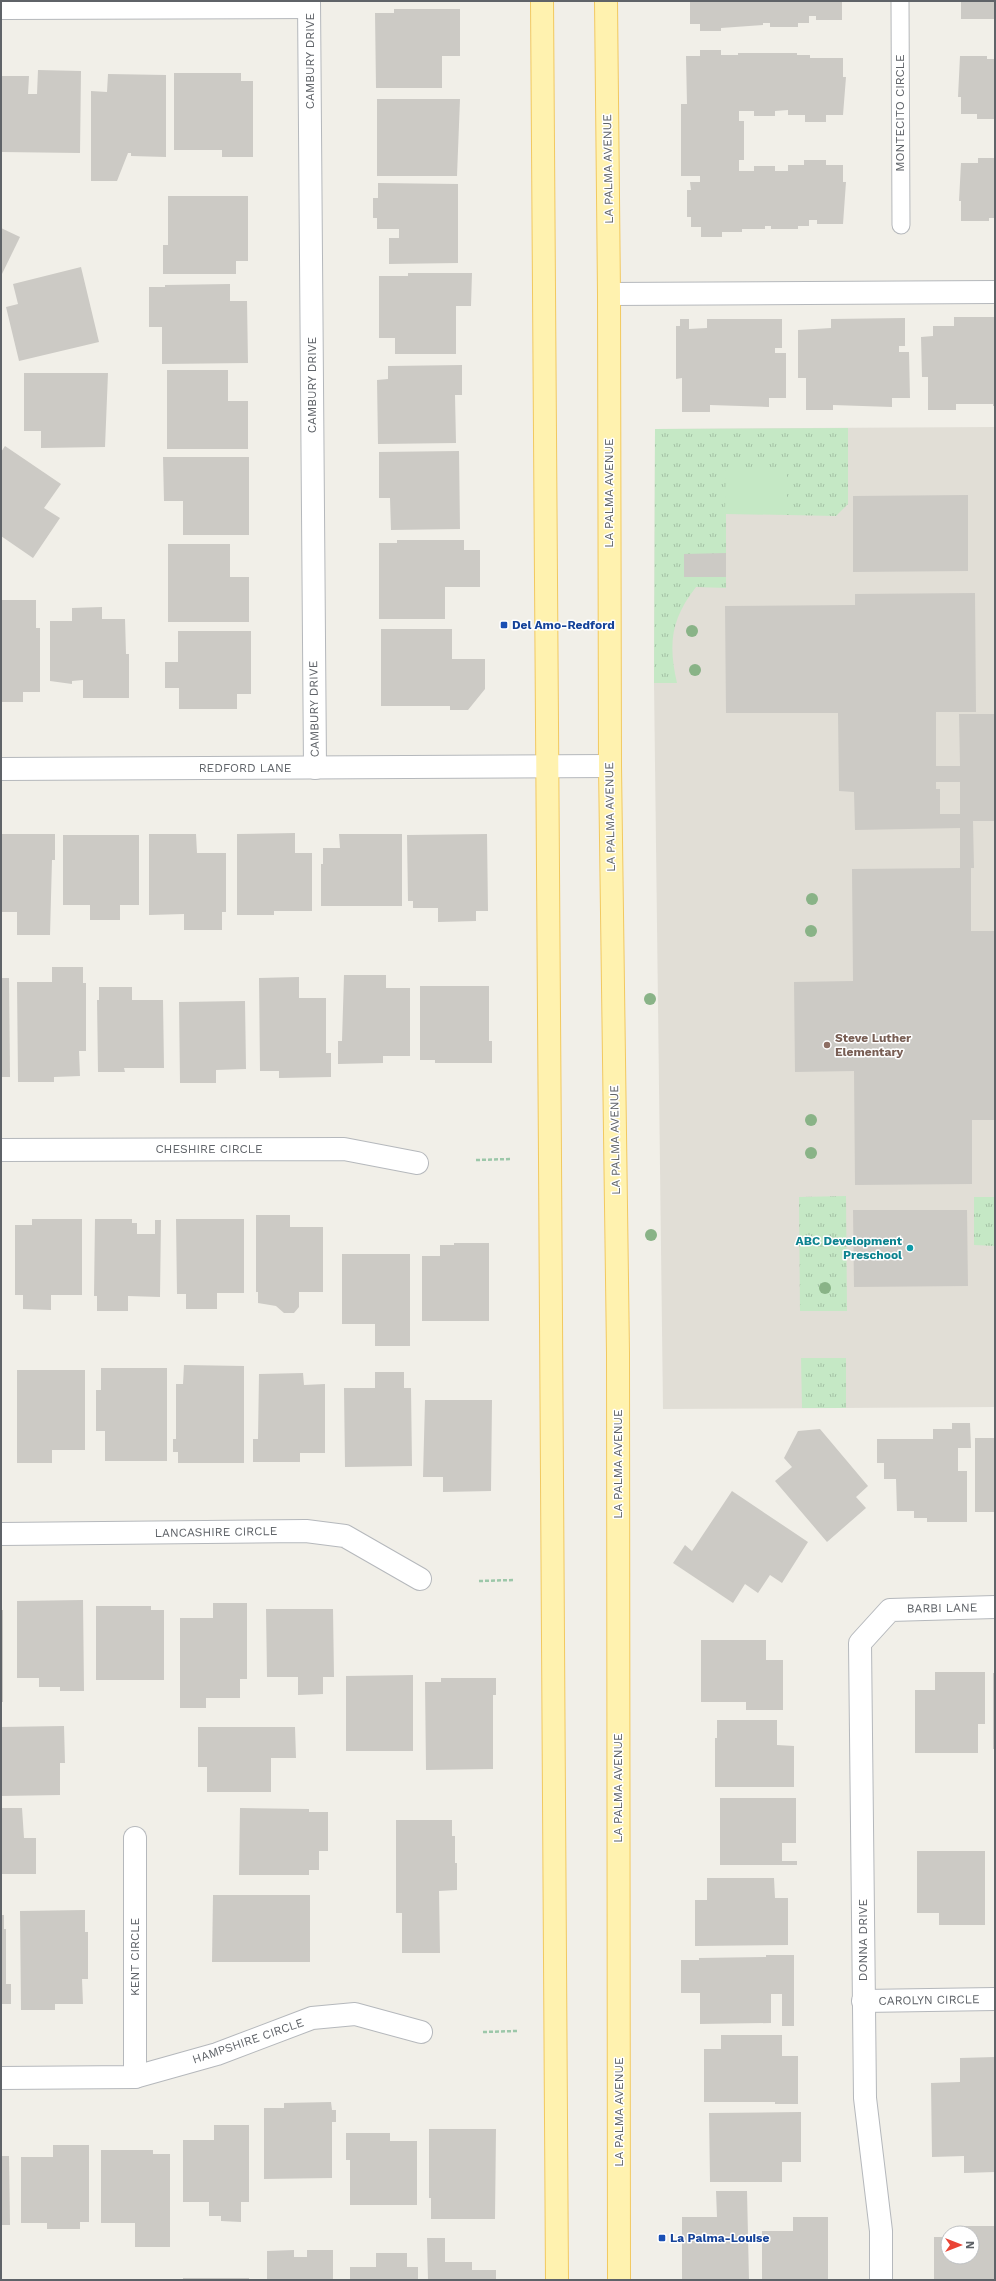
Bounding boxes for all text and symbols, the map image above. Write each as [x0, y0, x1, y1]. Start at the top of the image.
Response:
street label: CAMBURY DRIVE [303, 12, 317, 109]
street label: MONTECITO CIRCLE [893, 54, 907, 172]
street label: LA PALMA AVENUE [600, 114, 616, 224]
street label: CAMBURY DRIVE [305, 336, 319, 433]
street label: LA PALMA AVENUE [602, 438, 616, 548]
place label: Del Amo-Redford [512, 618, 615, 632]
marker: Del Amo-Redford [499, 620, 509, 630]
street label: CAMBURY DRIVE [306, 660, 322, 757]
street label: REDFORD LANE [199, 761, 292, 775]
street label: LA PALMA AVENUE [602, 762, 618, 872]
place label: Steve Luther Elementary [835, 1031, 912, 1059]
marker: Steve Luther Elementary [822, 1040, 832, 1050]
street label: LA PALMA AVENUE [607, 1085, 623, 1195]
street label: CHESHIRE CIRCLE [155, 1142, 263, 1156]
place label: ABC Development Preschool [796, 1234, 903, 1262]
marker: ABC Development Preschool [905, 1243, 915, 1253]
street label: LA PALMA AVENUE [611, 1409, 625, 1519]
street label: LANCASHIRE CIRCLE [155, 1524, 278, 1540]
street label: BARBI LANE [907, 1600, 978, 1616]
street label: LA PALMA AVENUE [611, 1733, 625, 1843]
street label: DONNA DRIVE [856, 1898, 870, 1981]
street label: KENT CIRCLE [128, 1918, 142, 1996]
street label: CAROLYN CIRCLE [878, 1992, 980, 2008]
street label: HAMPSHIRE CIRCLE [190, 2015, 306, 2067]
street label: LA PALMA AVENUE [612, 2057, 626, 2167]
north arrow [940, 2225, 980, 2265]
place label: La Palma-Louise [670, 2231, 769, 2245]
marker: La Palma-Louise [657, 2233, 667, 2243]
text: N [963, 2241, 976, 2249]

